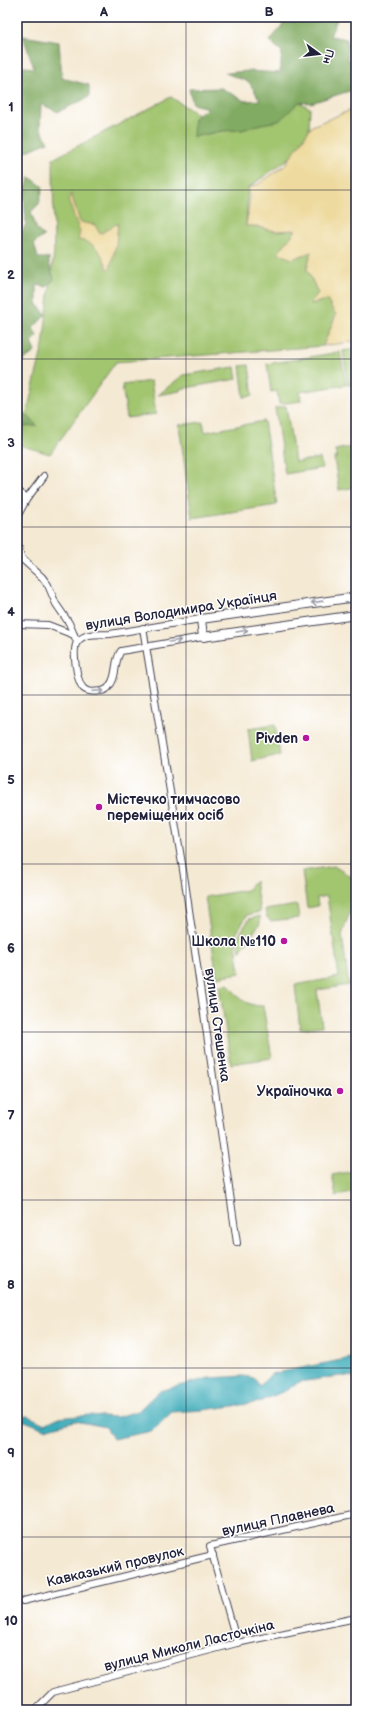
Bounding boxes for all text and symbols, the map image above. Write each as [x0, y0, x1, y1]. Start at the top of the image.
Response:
text: A [99, 4, 108, 20]
text: B [264, 4, 274, 20]
north arrow [299, 34, 339, 74]
text: Пн [320, 48, 336, 65]
text: 1 [8, 99, 14, 115]
text: 2 [7, 267, 15, 283]
text: 3 [7, 435, 15, 451]
street label: вулиця Володимира Українця [84, 587, 278, 634]
one-way arrow [311, 598, 324, 606]
text: 4 [7, 604, 15, 620]
one-way arrow [235, 627, 248, 635]
one-way arrow [168, 637, 181, 645]
one-way arrow [91, 687, 104, 695]
place label: Pivden [255, 730, 298, 747]
marker: Pivden [301, 733, 311, 743]
text: 5 [7, 772, 15, 788]
place label: Містечко тимчасово переміщених осіб [107, 791, 240, 824]
marker: Містечко тимчасово переміщених осіб [94, 802, 104, 812]
place label: Школа №110 [191, 933, 276, 950]
marker: Школа №110 [279, 936, 289, 946]
text: 6 [7, 940, 15, 956]
street label: вулиця Стешенка [201, 967, 234, 1084]
place label: Україночка [257, 1083, 333, 1100]
marker: Україночка [335, 1086, 345, 1096]
text: 7 [7, 1108, 15, 1124]
text: 8 [7, 1277, 15, 1293]
text: 9 [7, 1445, 15, 1461]
street label: вулиця Плавнева [220, 1499, 337, 1540]
street label: Кавказький провулок [45, 1542, 186, 1591]
text: 10 [4, 1613, 18, 1629]
street label: вулиця Миколи Ласточкіна [102, 1616, 277, 1675]

